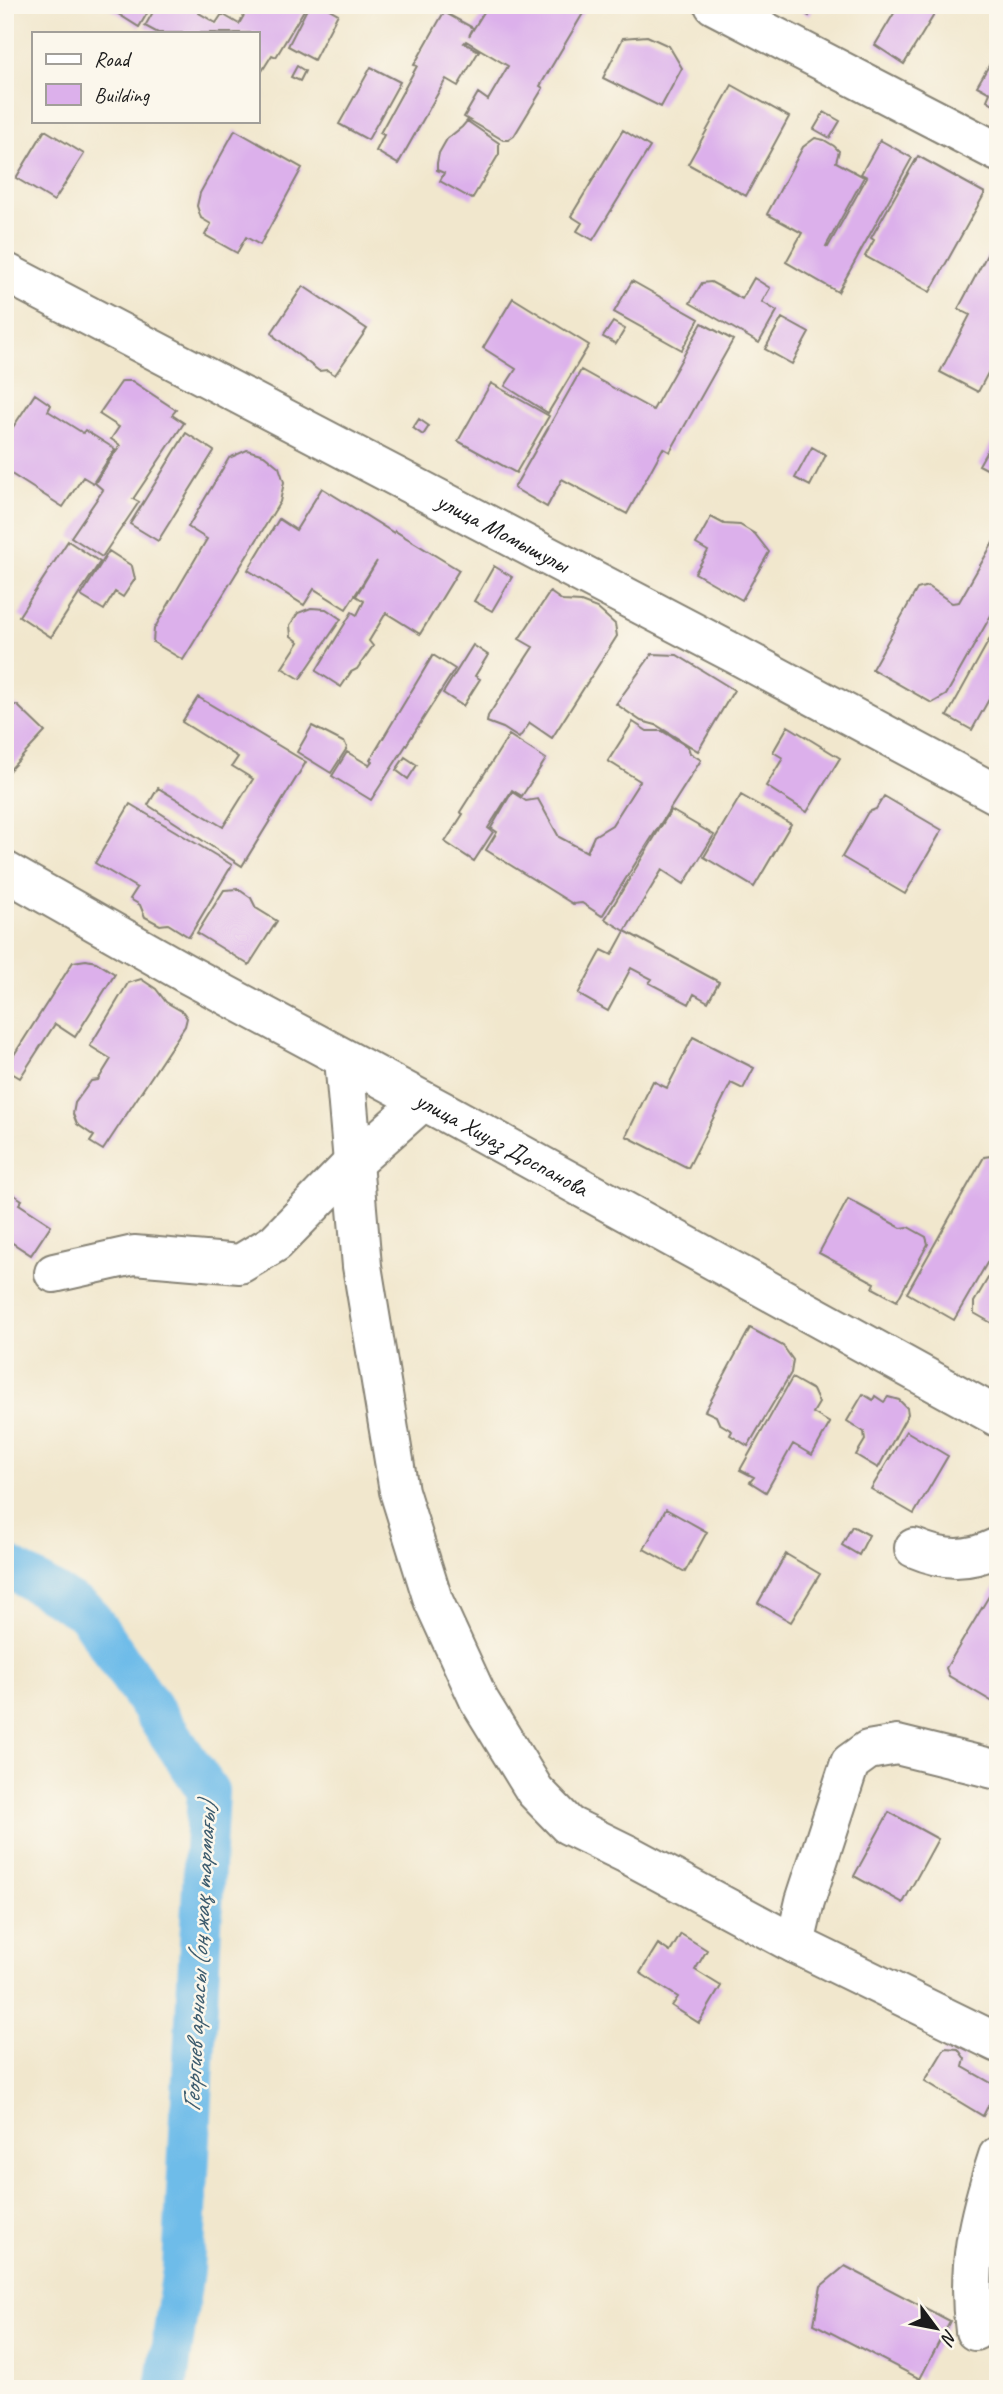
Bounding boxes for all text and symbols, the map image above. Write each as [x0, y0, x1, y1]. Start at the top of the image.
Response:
legend [32, 32, 259, 122]
text: Road [94, 46, 133, 72]
text: Building [94, 82, 151, 108]
street label: улица Момышулы [430, 485, 576, 580]
street label: улица Хиуаз Доспанова [409, 1084, 595, 1204]
water label: Георгиев арнасы (оң жақ тармағы) [174, 1796, 224, 2113]
north arrow [902, 2292, 972, 2362]
text: N [935, 2325, 963, 2351]

